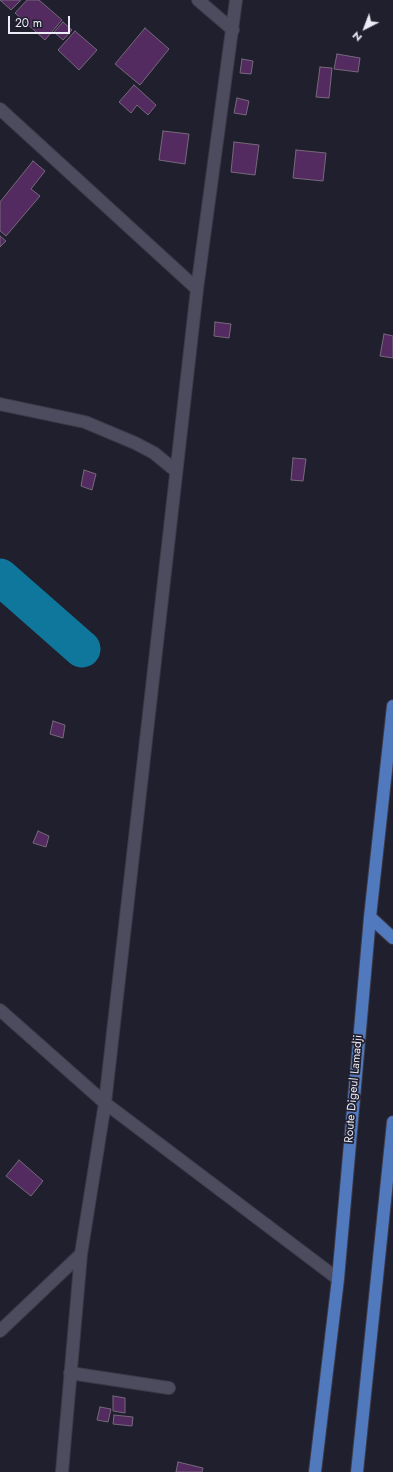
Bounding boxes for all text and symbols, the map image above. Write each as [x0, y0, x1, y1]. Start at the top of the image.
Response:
scale bar [10, 8, 72, 34]
north arrow [345, 8, 385, 48]
text: 20 m [15, 14, 42, 32]
text: N [348, 28, 366, 46]
street label: Route Digeul Lamadji [342, 1034, 366, 1144]

